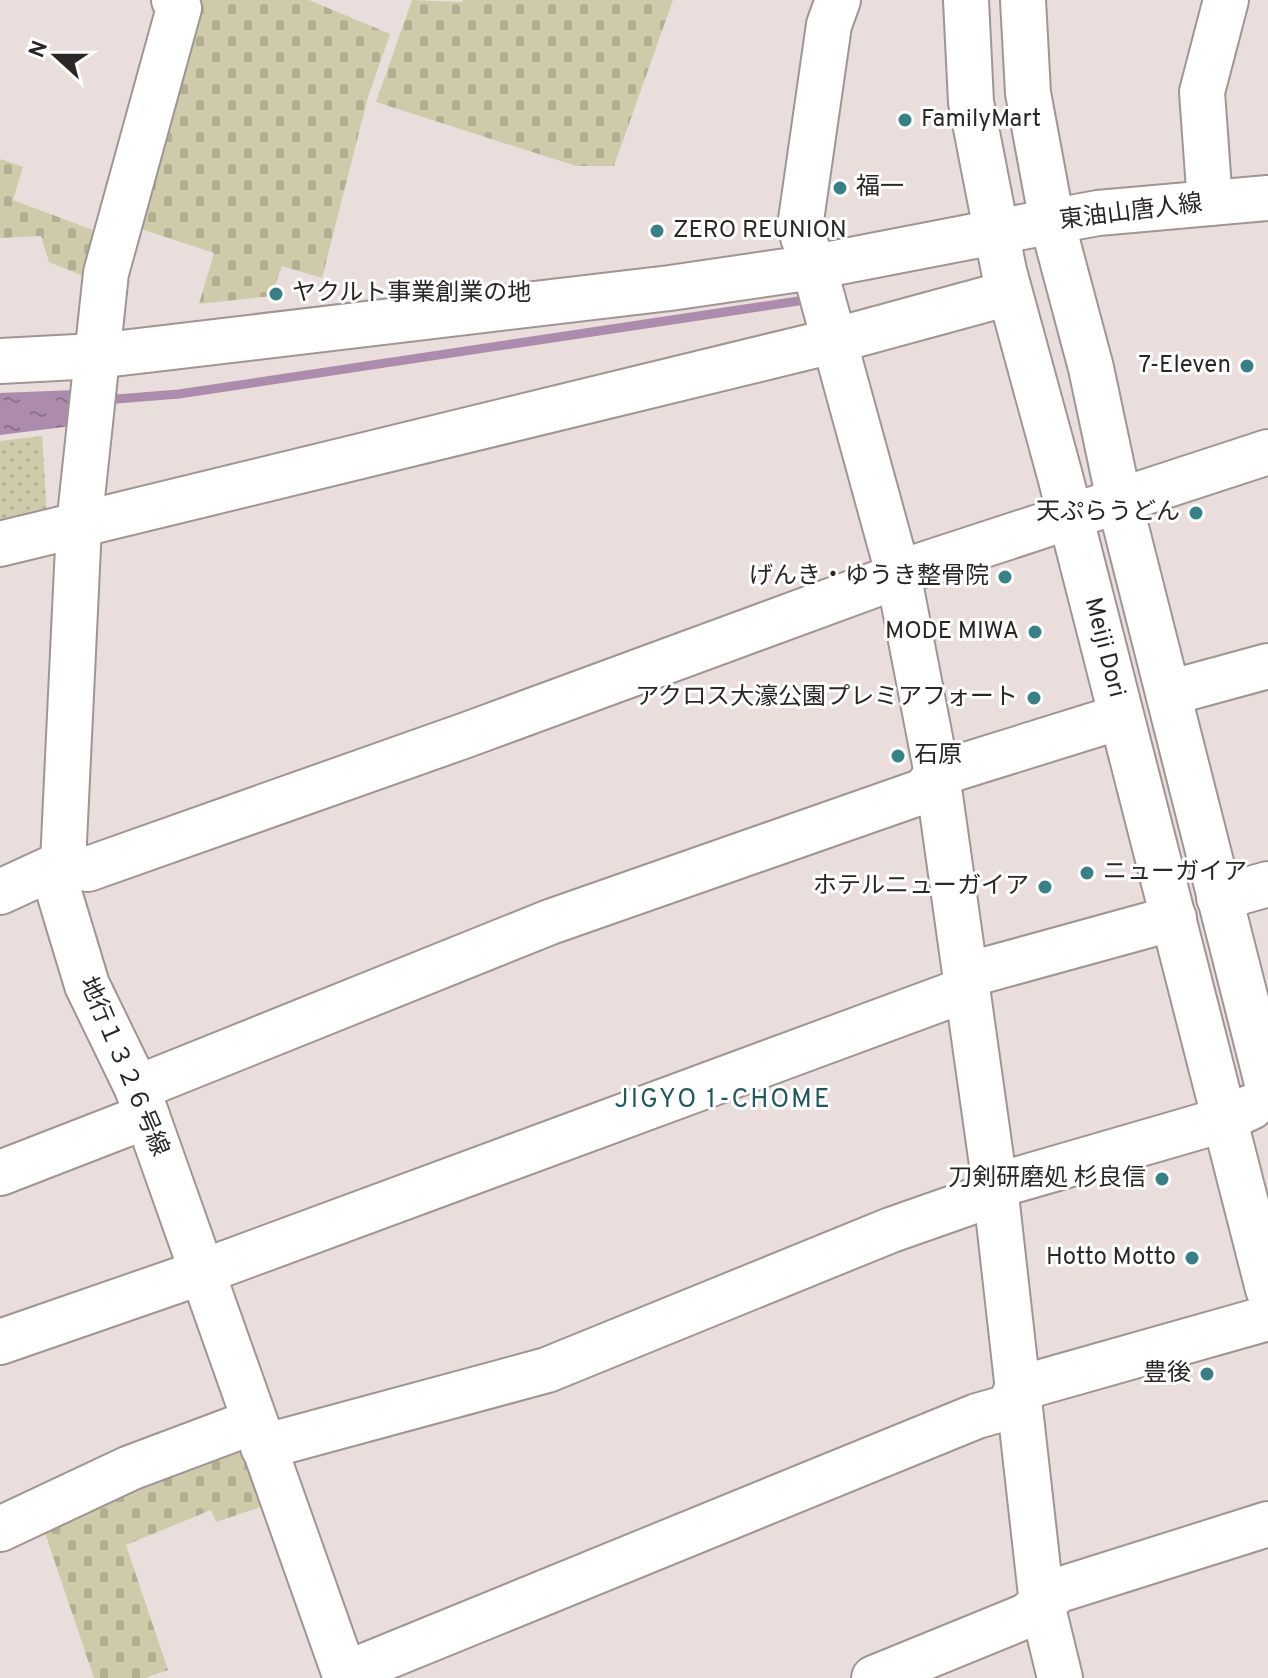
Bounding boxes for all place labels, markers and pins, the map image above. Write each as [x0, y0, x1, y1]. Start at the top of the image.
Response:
place label: FamilyMart [921, 105, 1041, 135]
marker: FamilyMart [896, 111, 914, 129]
place label: 福一 [856, 173, 904, 203]
marker: 福一 [831, 179, 849, 197]
place label: ZERO REUNION [673, 216, 847, 246]
marker: ZERO REUNION [648, 222, 666, 240]
place label: ヤクルト事業創業の地 [292, 279, 531, 309]
marker: ヤクルト事業創業の地 [267, 285, 285, 303]
place label: 7-Eleven [1138, 351, 1231, 381]
marker: 7-Eleven [1238, 357, 1256, 375]
place label: 天ぷらうどん [1036, 498, 1180, 528]
marker: 天ぷらうどん [1187, 504, 1205, 522]
place label: げんき・ゆうき整骨院 [749, 562, 989, 592]
marker: げんき・ゆうき整骨院 [996, 568, 1014, 586]
place label: MODE MIWA [885, 617, 1019, 647]
marker: MODE MIWA [1026, 623, 1044, 641]
place label: アクロス大濠公園プレミアフォート [635, 683, 1018, 713]
marker: アクロス大濠公園プレミアフォート [1025, 689, 1043, 707]
place label: 石原 [914, 741, 962, 771]
marker: 石原 [889, 747, 907, 765]
place label: ニューガイア [1103, 858, 1247, 888]
marker: ニューガイア [1078, 864, 1096, 882]
place label: ホテルニューガイア [813, 872, 1029, 902]
marker: ホテルニューガイア [1036, 878, 1054, 896]
place label: 刀剣研磨処 杉良信 [948, 1164, 1146, 1194]
marker: 刀剣研磨処 杉良信 [1153, 1170, 1171, 1188]
place label: Hotto Motto [1046, 1243, 1176, 1273]
marker: Hotto Motto [1183, 1249, 1201, 1267]
place label: 豊後 [1143, 1359, 1191, 1389]
marker: 豊後 [1198, 1365, 1216, 1383]

